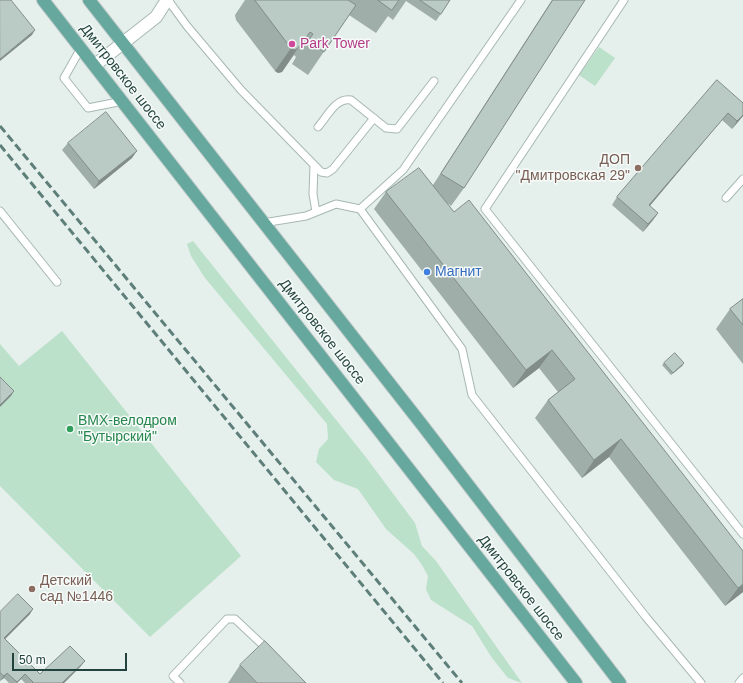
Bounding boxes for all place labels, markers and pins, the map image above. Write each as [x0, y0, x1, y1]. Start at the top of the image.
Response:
place label: Park Tower [300, 36, 370, 52]
marker: Park Tower [287, 39, 297, 49]
place label: ДОП "Дмитровская 29" [516, 152, 630, 184]
marker: ДОП "Дмитровская 29" [633, 163, 643, 173]
place label: Магнит [435, 264, 482, 280]
marker: Магнит [422, 267, 432, 277]
place label: BMX-велодром "Бутырский" [78, 413, 177, 446]
marker: BMX-велодром "Бутырский" [65, 424, 75, 434]
place label: Детский сад №1446 [40, 573, 113, 606]
marker: Детский сад №1446 [27, 584, 37, 594]

